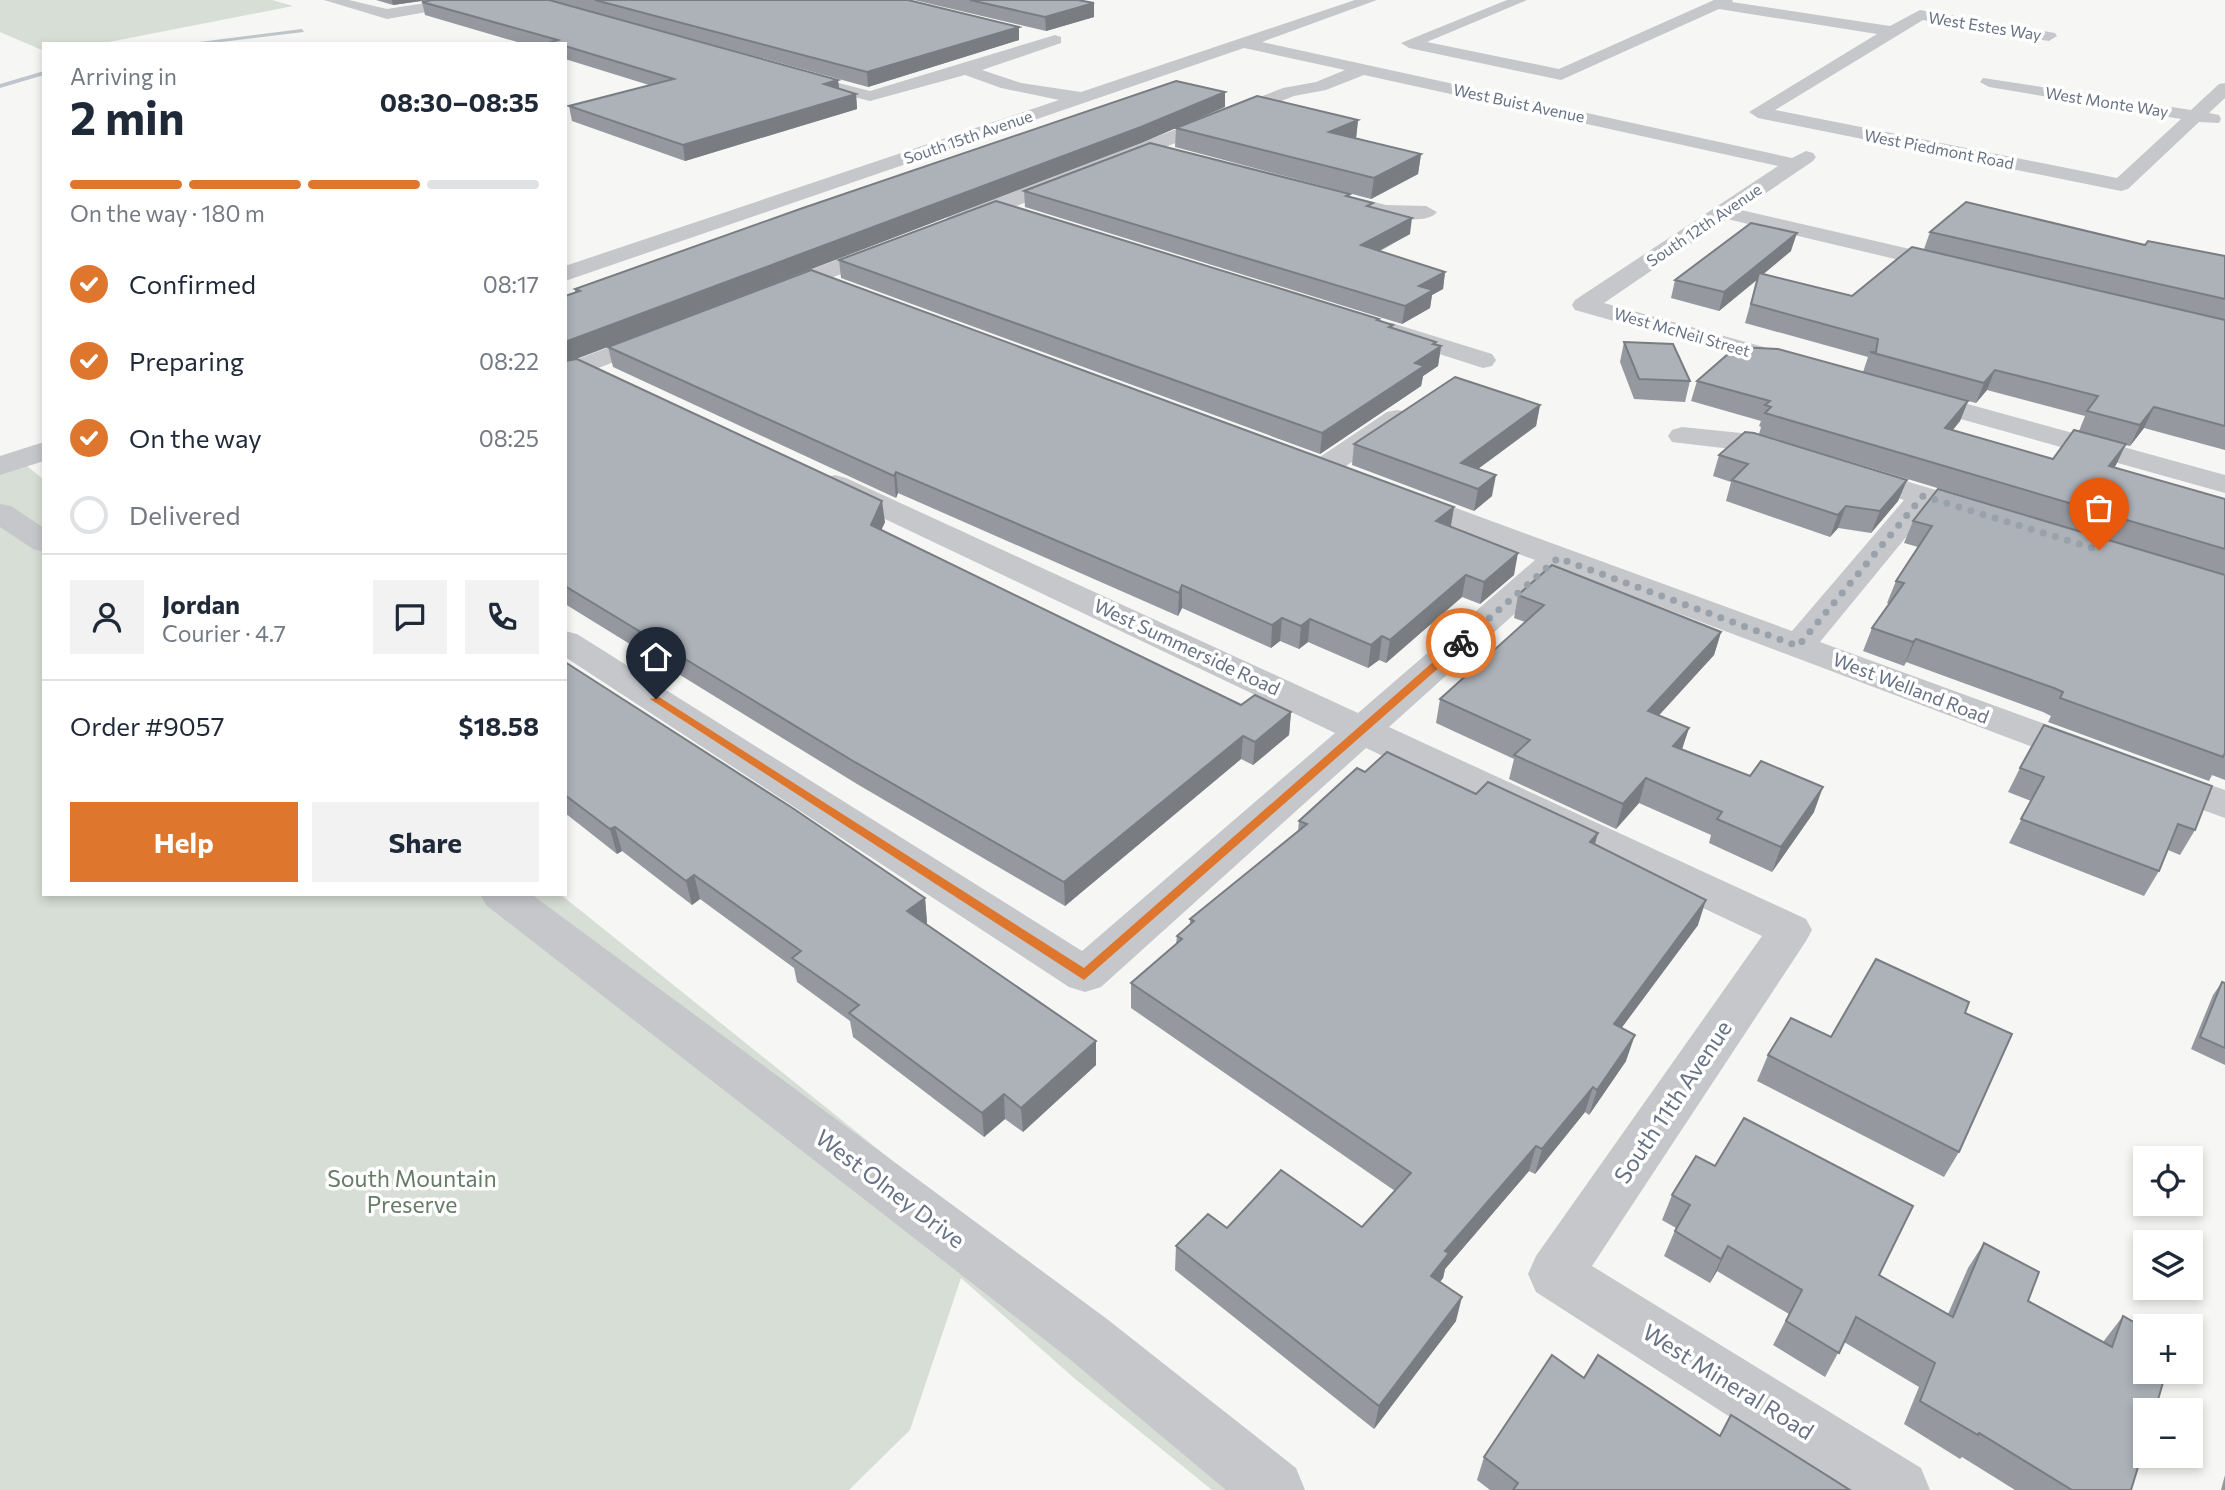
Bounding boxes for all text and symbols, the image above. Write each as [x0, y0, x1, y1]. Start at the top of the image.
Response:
street label: West Estes Way [1927, 7, 2043, 44]
text: Arriving in [70, 62, 177, 90]
street label: West Buist Avenue [1452, 79, 1587, 126]
street label: West Monte Way [2044, 82, 2170, 121]
text: 08:30–08:35 [380, 86, 539, 117]
text: 2 min [70, 88, 185, 144]
street label: South 15th Avenue [901, 106, 1035, 167]
street label: West Piedmont Road [1863, 125, 2016, 172]
street label: South 12th Avenue [1643, 179, 1765, 270]
text: On the way · 180 m [70, 199, 265, 227]
icon: check [70, 265, 108, 303]
text: Confirmed [129, 268, 256, 299]
text: 08:17 [483, 270, 539, 298]
street label: West McNeil Street [1612, 303, 1753, 360]
icon: check [70, 342, 108, 380]
text: Preparing [129, 345, 244, 376]
text: 08:22 [479, 347, 539, 375]
icon: check [70, 419, 108, 457]
text: On the way [129, 422, 262, 453]
text: 08:25 [479, 424, 539, 452]
pin [2069, 478, 2129, 550]
icon: bag [2080, 489, 2118, 527]
text: Delivered [129, 499, 240, 530]
button: person [70, 580, 144, 654]
button: chat [373, 580, 447, 654]
button: phone [465, 580, 539, 654]
text: Jordan [162, 588, 240, 619]
street label: West Summerside Road [1090, 593, 1284, 700]
courier [1426, 608, 1496, 678]
text: Courier · 4.7 [162, 619, 286, 647]
icon: bike [1442, 624, 1480, 662]
pin [626, 627, 686, 699]
icon: home [637, 638, 675, 676]
street label: West Welland Road [1830, 647, 1993, 728]
text: Order #9057 [70, 710, 224, 741]
text: $18.58 [458, 710, 539, 741]
button: Help [70, 802, 298, 882]
button: Share [312, 802, 539, 882]
street label: South 11th Avenue [1607, 1015, 1737, 1188]
street label: West Olney Drive [810, 1123, 971, 1253]
map controls [2133, 1146, 2203, 1468]
button: locate [2133, 1146, 2203, 1216]
park label: South Mountain Preserve [327, 1164, 497, 1218]
button: layers [2133, 1230, 2203, 1300]
button: + [2133, 1314, 2203, 1384]
street label: West Mineral Road [1638, 1317, 1819, 1445]
button: − [2133, 1398, 2203, 1468]

